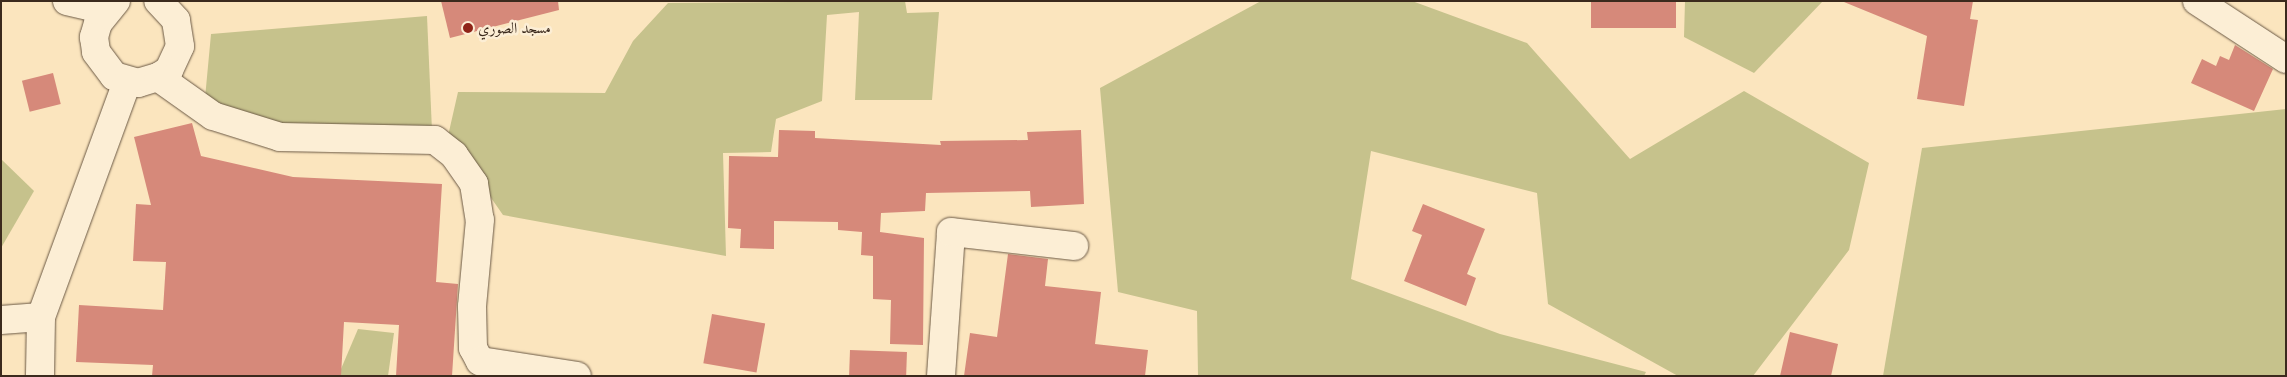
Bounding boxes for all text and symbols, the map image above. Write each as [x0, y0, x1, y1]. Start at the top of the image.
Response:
place label: مسجد الصوري [478, 19, 551, 37]
marker: مسجد الصوري [462, 22, 474, 34]

